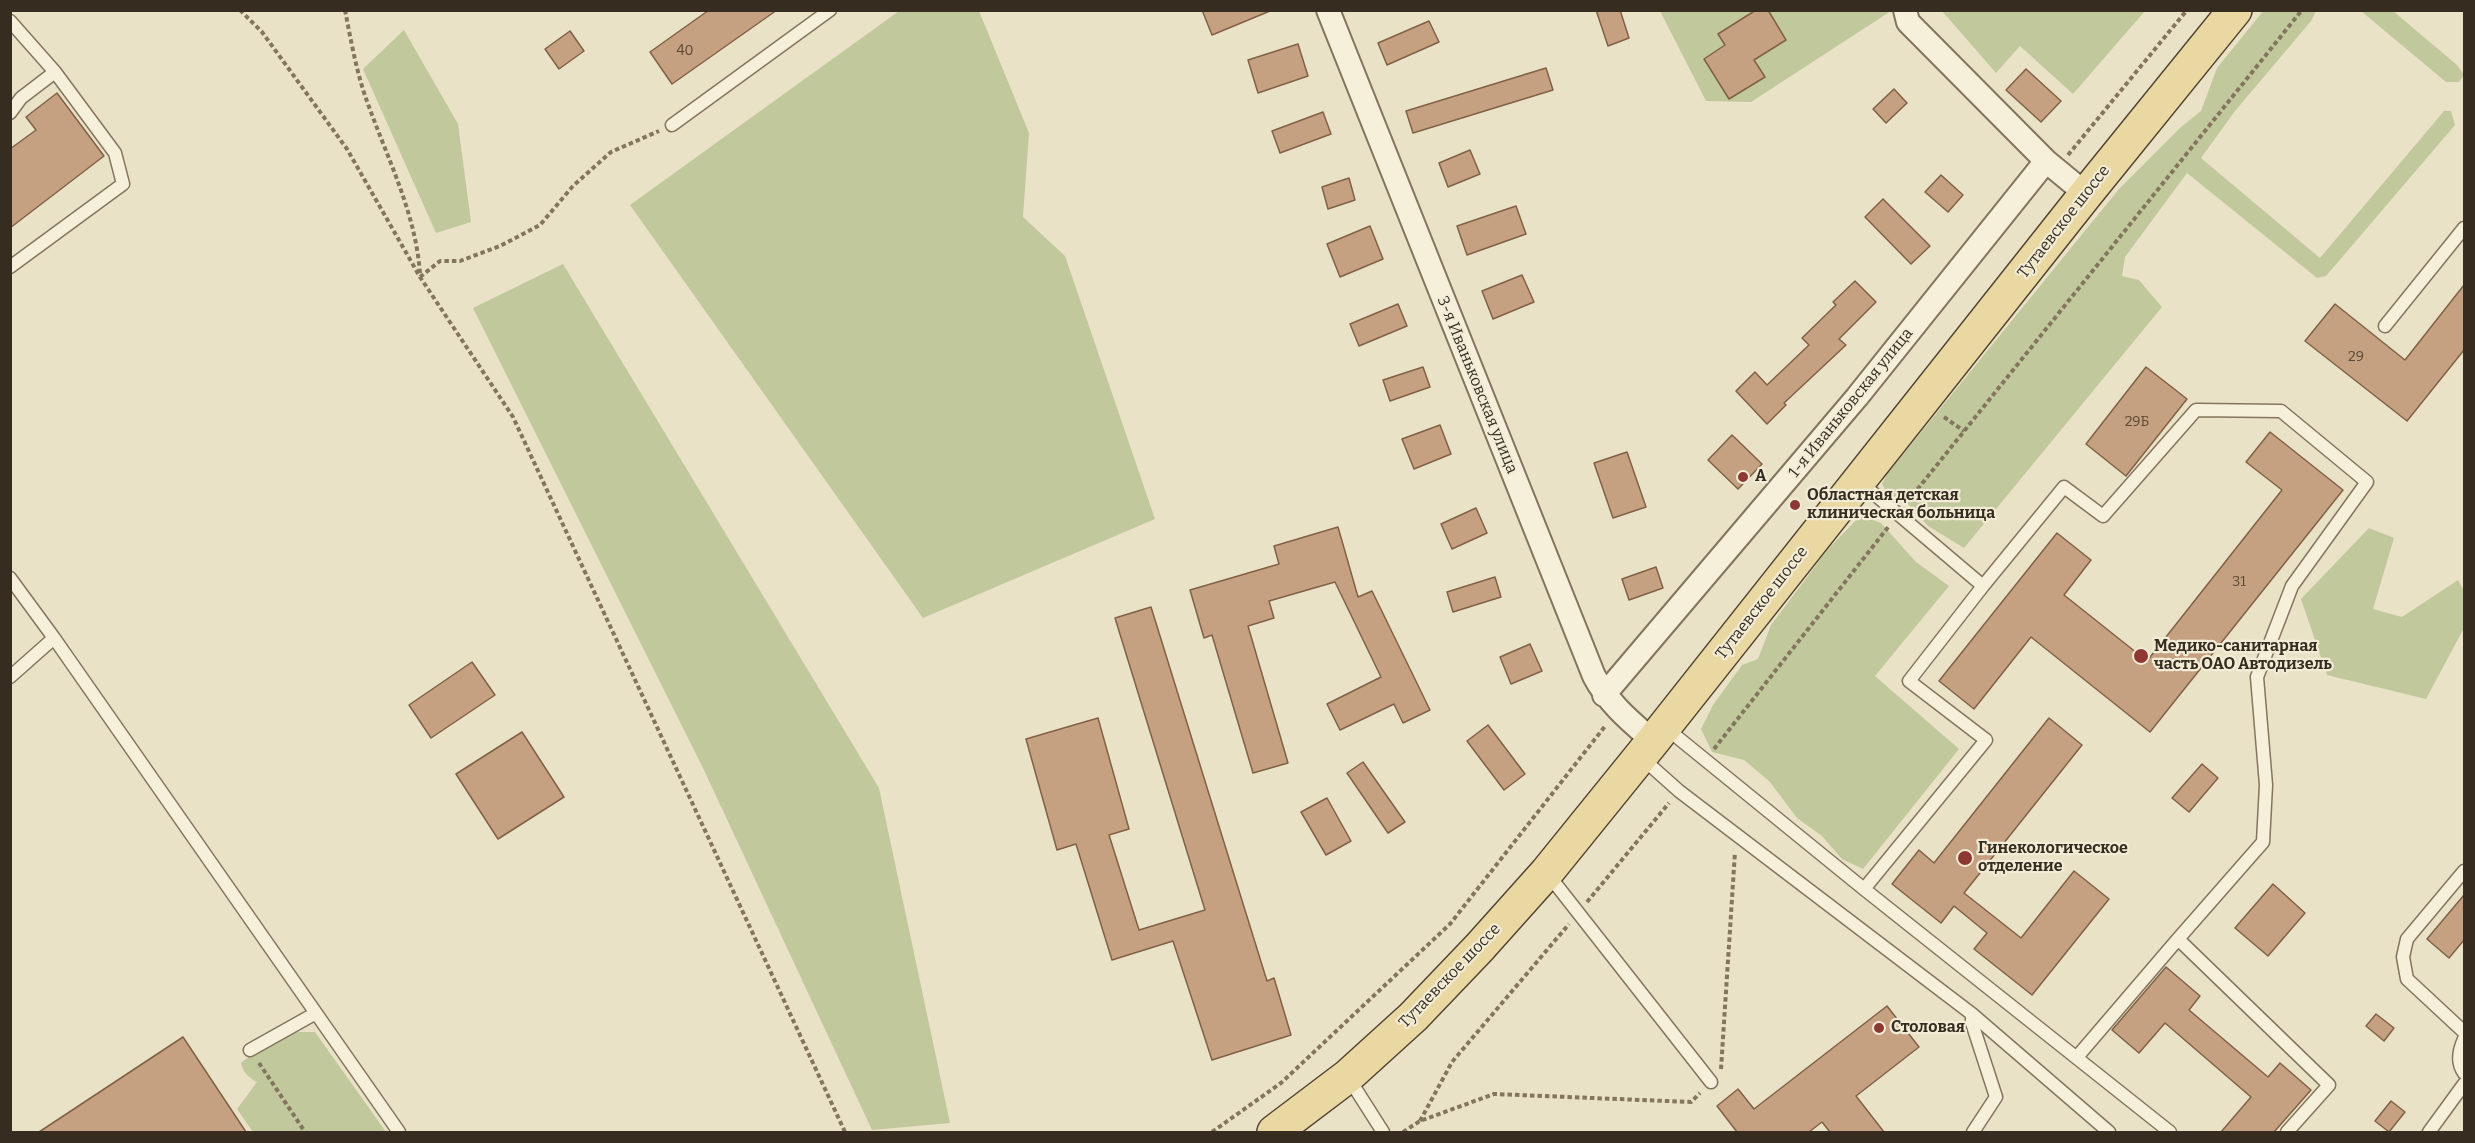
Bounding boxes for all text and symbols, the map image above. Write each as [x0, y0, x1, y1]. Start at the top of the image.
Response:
house number: 40 [676, 43, 694, 59]
street label: Тутаевское шоссе [2014, 162, 2114, 282]
street label: 3-я Иваньковская улица [1433, 293, 1521, 477]
street label: 1-я Иваньковская улица [1785, 324, 1917, 482]
house number: 29 [2348, 349, 2364, 365]
house number: 29Б [2125, 414, 2149, 430]
place label: А [1755, 467, 1766, 487]
marker: А [1736, 470, 1750, 484]
place label: Областная детская клиническая больница [1807, 486, 1995, 524]
marker: Областная детская клиническая больница [1788, 498, 1802, 512]
street label: Тутаевское шоссе [1712, 543, 1812, 663]
house number: 31 [2232, 574, 2246, 590]
place label: Медико-санитарная часть ОАО Автодизель [2154, 637, 2332, 675]
marker: Медико-санитарная часть ОАО Автодизель [2132, 647, 2150, 665]
place label: Гинекологическое отделение [1978, 839, 2128, 877]
marker: Гинекологическое отделение [1956, 849, 1974, 867]
street label: Тутаевское шоссе [1395, 920, 1505, 1032]
place label: Столовая [1891, 1018, 1965, 1038]
marker: Столовая [1872, 1021, 1886, 1035]

